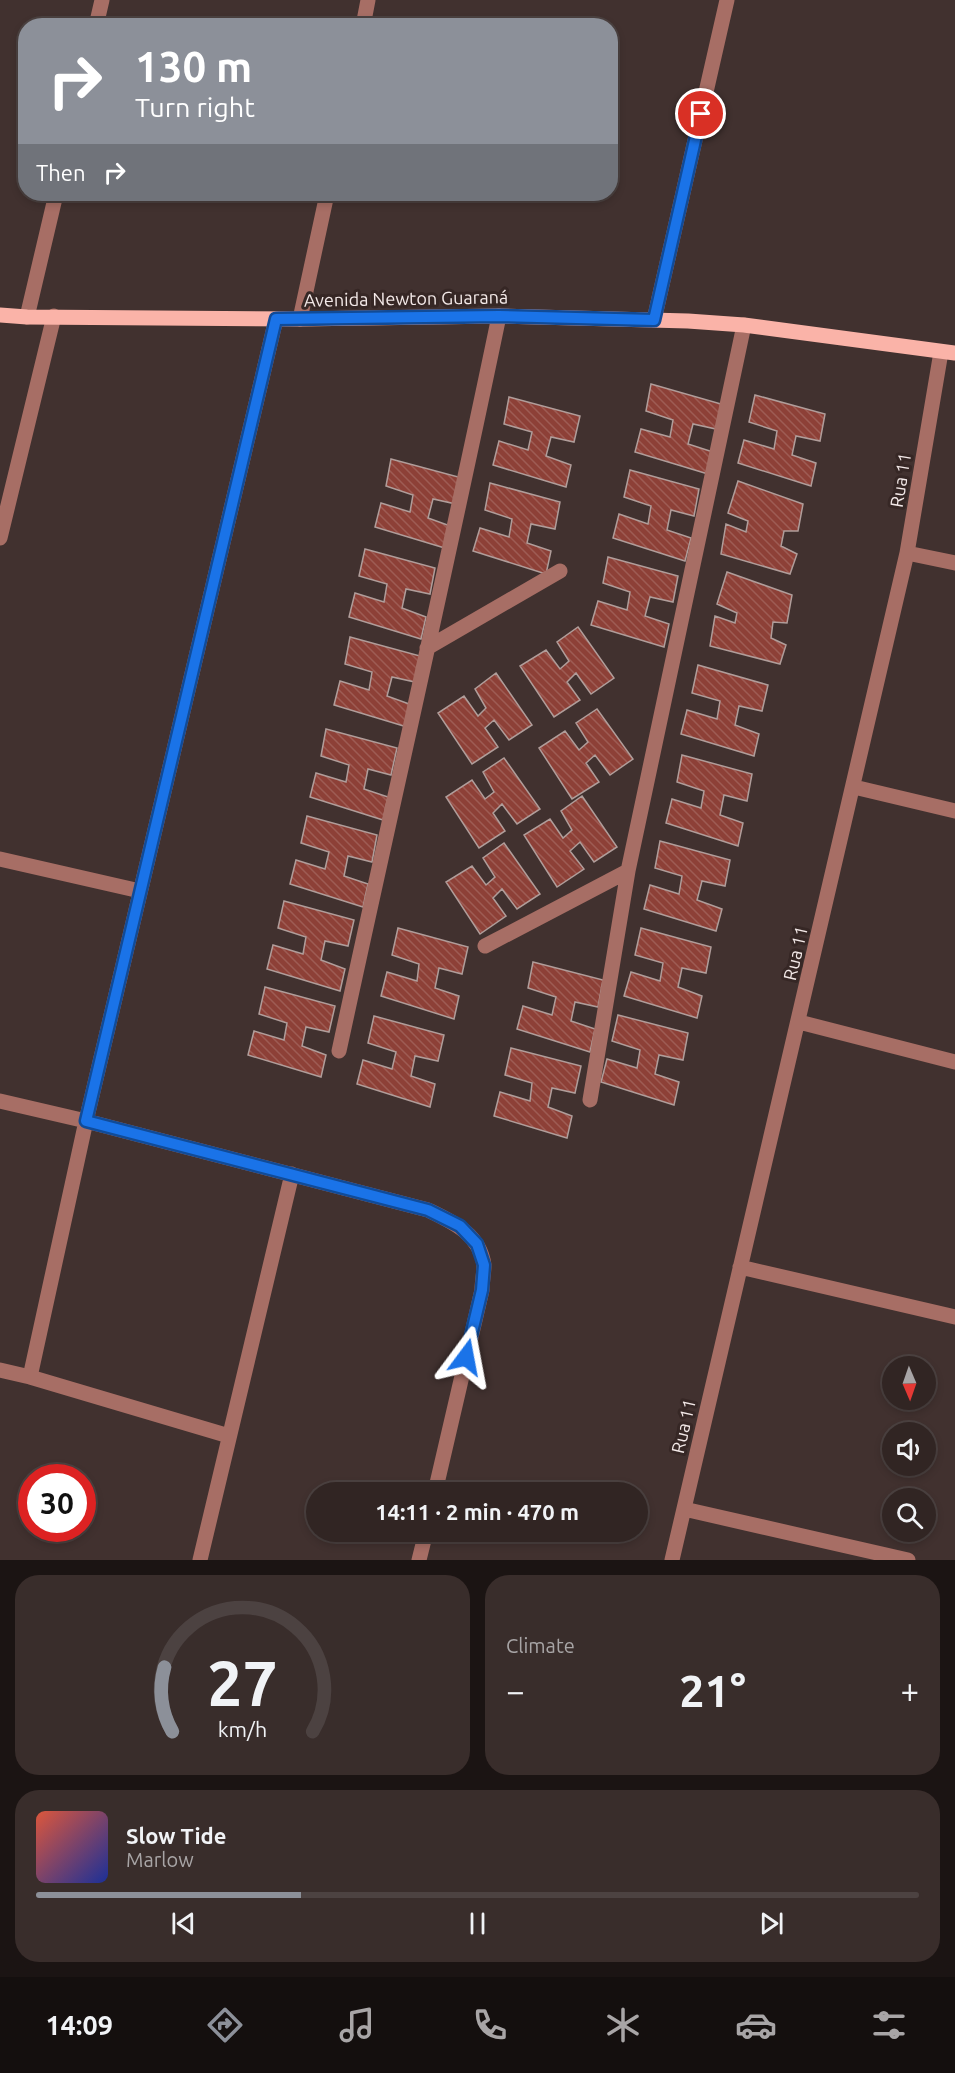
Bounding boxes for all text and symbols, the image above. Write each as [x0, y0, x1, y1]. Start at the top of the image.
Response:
icon: right [36, 42, 114, 120]
text: 130 m [135, 43, 252, 90]
pin [675, 88, 726, 139]
text: Turn right [135, 92, 255, 122]
icon: arrive [684, 97, 717, 130]
icon: right [98, 156, 131, 189]
text: Then [36, 160, 86, 185]
street label: Avenida Newton Guaraná [304, 286, 508, 310]
street label: Rua 11 [886, 451, 914, 509]
street label: Rua 11 [779, 924, 811, 982]
position arrow [434, 1325, 498, 1389]
north arrow [882, 1356, 936, 1410]
map controls [882, 1356, 936, 1542]
street label: Rua 11 [667, 1397, 699, 1455]
button: sound [882, 1422, 936, 1476]
speed limit sign: 30 [18, 1464, 96, 1542]
button: search [882, 1488, 936, 1542]
text: 14:11 · 2 min · 470 m [375, 1499, 579, 1524]
text: Climate [506, 1634, 575, 1657]
text: 27 [207, 1648, 278, 1718]
text: 21° [679, 1665, 746, 1716]
text: − [506, 1672, 525, 1709]
text: + [900, 1672, 919, 1709]
text: km/h [218, 1717, 267, 1741]
text: Slow Tide [126, 1823, 226, 1848]
text: Marlow [126, 1848, 194, 1871]
icon: previous [167, 1907, 200, 1940]
icon: pause [461, 1907, 494, 1940]
icon: next [755, 1907, 788, 1940]
icon: directions [204, 2004, 246, 2046]
icon: music [336, 2004, 378, 2046]
icon: phone [469, 2004, 511, 2046]
icon: climate [602, 2004, 644, 2046]
icon: car [735, 2004, 777, 2046]
icon: filters [868, 2004, 910, 2046]
text: 14:09 [45, 2010, 113, 2040]

